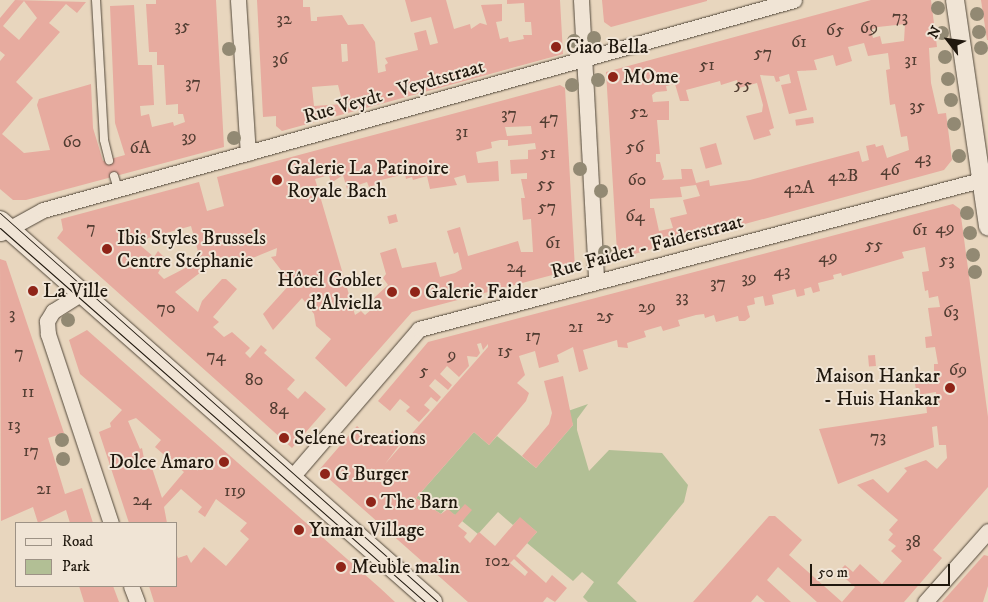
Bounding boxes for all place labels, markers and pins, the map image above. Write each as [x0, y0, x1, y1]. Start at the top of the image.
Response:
place label: Ciao Bella [566, 35, 648, 59]
marker: Ciao Bella [550, 41, 562, 53]
place label: MOme [623, 65, 678, 89]
marker: MOme [607, 71, 619, 83]
place label: Galerie La Patinoire Royale Bach [287, 156, 449, 203]
marker: Galerie La Patinoire Royale Bach [271, 174, 283, 186]
place label: Ibis Styles Brussels Centre Stéphanie [117, 226, 266, 273]
marker: Ibis Styles Brussels Centre Stéphanie [101, 243, 113, 255]
place label: Hôtel Goblet d'Alviella [277, 268, 382, 315]
place label: La Ville [43, 279, 108, 303]
place label: Galerie Faider [425, 280, 538, 304]
marker: La Ville [27, 285, 39, 297]
marker: Hôtel Goblet d'Alviella [386, 286, 398, 298]
marker: Galerie Faider [409, 286, 421, 298]
place label: Maison Hankar - Huis Hankar [815, 364, 940, 411]
marker: Maison Hankar - Huis Hankar [944, 382, 956, 394]
place label: Selene Creations [294, 426, 426, 450]
marker: Selene Creations [278, 432, 290, 444]
place label: Dolce Amaro [109, 450, 214, 474]
marker: Dolce Amaro [218, 456, 230, 468]
place label: G Burger [335, 462, 408, 486]
marker: G Burger [319, 468, 331, 480]
place label: The Barn [381, 490, 458, 514]
marker: The Barn [365, 496, 377, 508]
place label: Yuman Village [309, 518, 424, 542]
marker: Yuman Village [293, 524, 305, 536]
place label: Meuble malin [351, 555, 460, 579]
marker: Meuble malin [335, 561, 347, 573]

